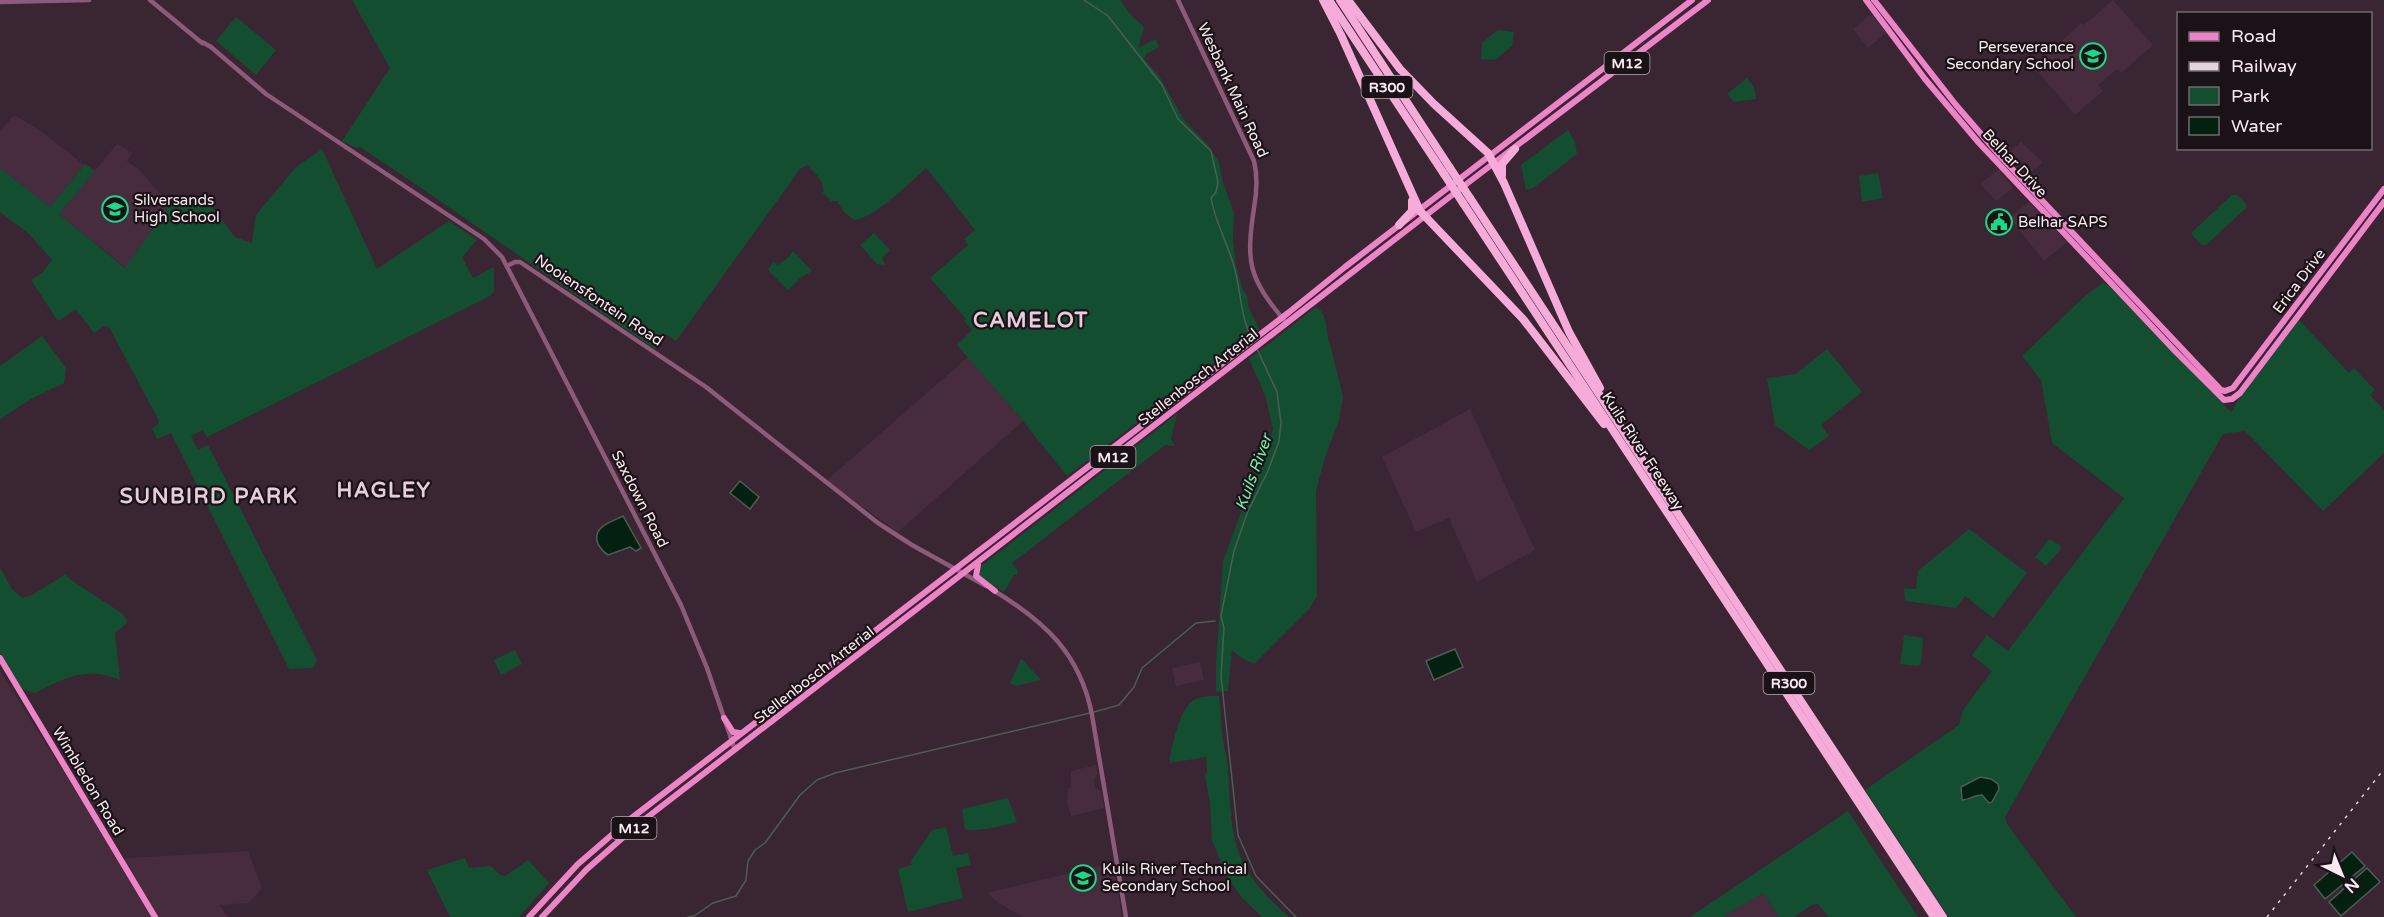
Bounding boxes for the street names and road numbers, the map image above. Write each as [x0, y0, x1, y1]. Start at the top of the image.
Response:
street label: Wesbank Main Road [1194, 20, 1272, 160]
road number: M12 [1604, 52, 1650, 74]
road number: R300 [1362, 76, 1412, 98]
street label: Belhar Drive [1979, 125, 2051, 201]
street label: Erica Drive [2269, 245, 2329, 317]
street label: Nooiensfontein Road [532, 250, 666, 350]
street label: Stellenbosch Arterial [1134, 324, 1262, 430]
street label: Kuils River Freeway [1598, 388, 1688, 514]
road number: M12 [1090, 446, 1136, 468]
street label: Saxdown Road [608, 447, 672, 551]
street label: Stellenbosch Arterial [750, 622, 878, 728]
road number: R300 [1764, 672, 1814, 694]
street label: Wimbledon Road [48, 723, 128, 839]
road number: M12 [612, 817, 656, 839]

